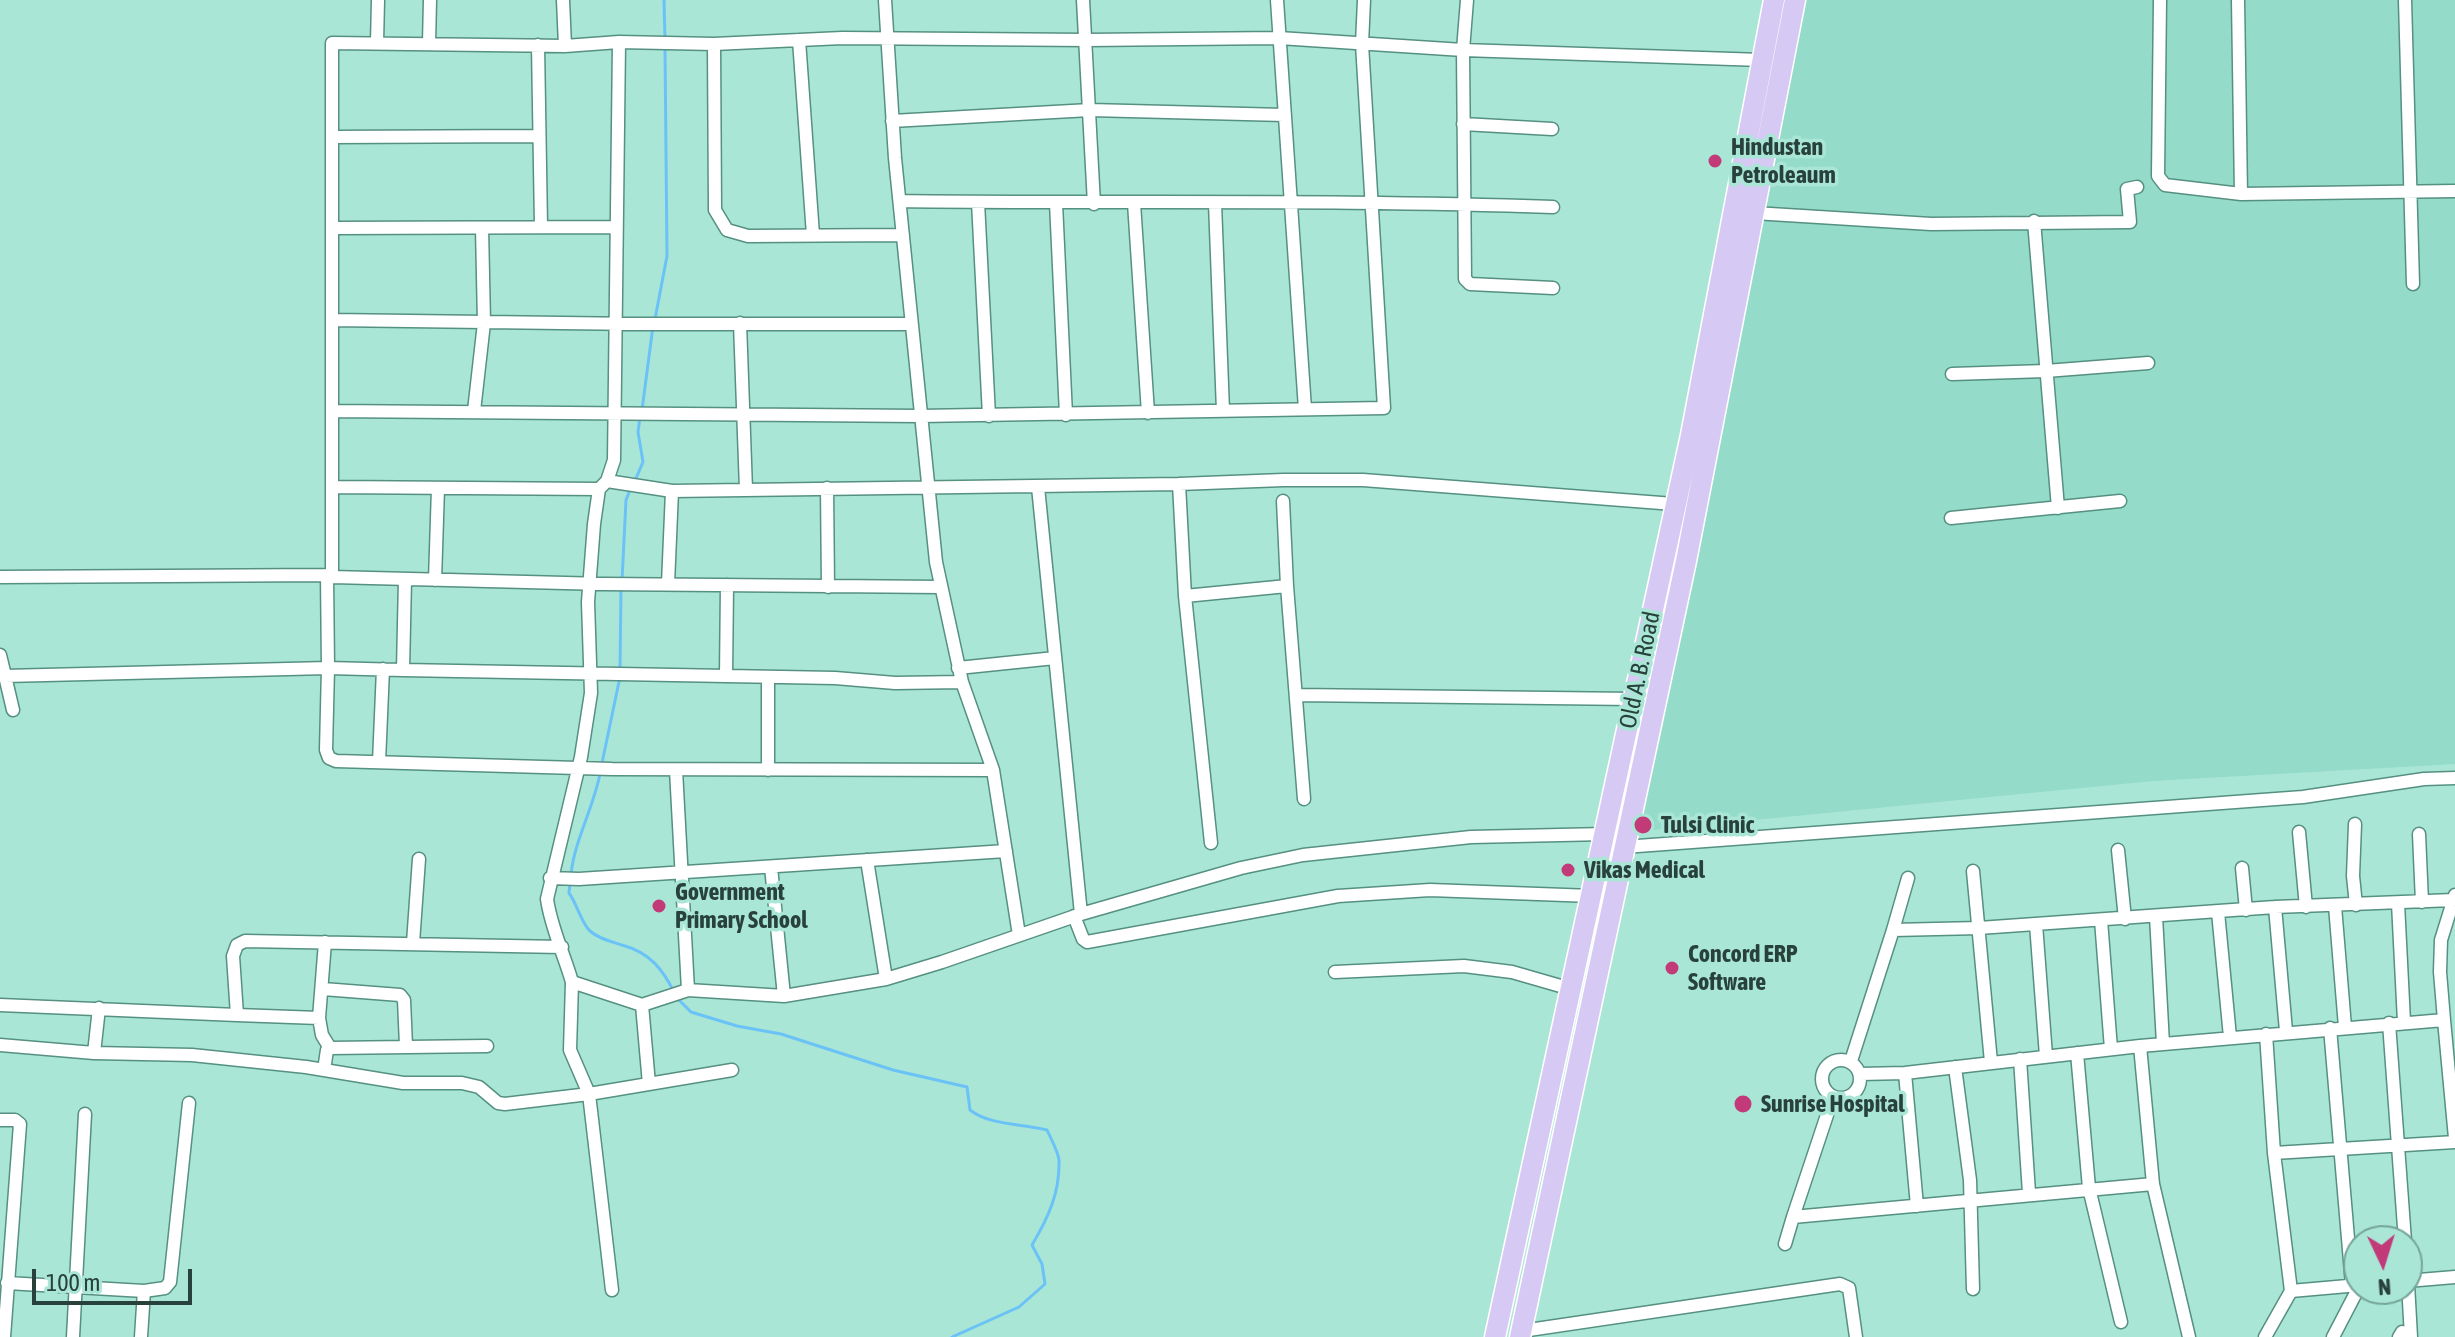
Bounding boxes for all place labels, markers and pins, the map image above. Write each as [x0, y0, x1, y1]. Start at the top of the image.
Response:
place label: Hindustan Petroleaum [1731, 133, 1836, 189]
marker: Hindustan Petroleaum [1706, 152, 1724, 170]
place label: Tulsi Clinic [1661, 811, 1754, 839]
marker: Tulsi Clinic [1632, 814, 1654, 836]
place label: Vikas Medical [1584, 856, 1705, 884]
marker: Vikas Medical [1559, 861, 1577, 879]
place label: Government Primary School [675, 878, 808, 934]
marker: Government Primary School [650, 897, 668, 915]
place label: Concord ERP Software [1688, 940, 1798, 996]
marker: Concord ERP Software [1663, 959, 1681, 977]
place label: Sunrise Hospital [1761, 1090, 1905, 1118]
marker: Sunrise Hospital [1732, 1093, 1754, 1115]

